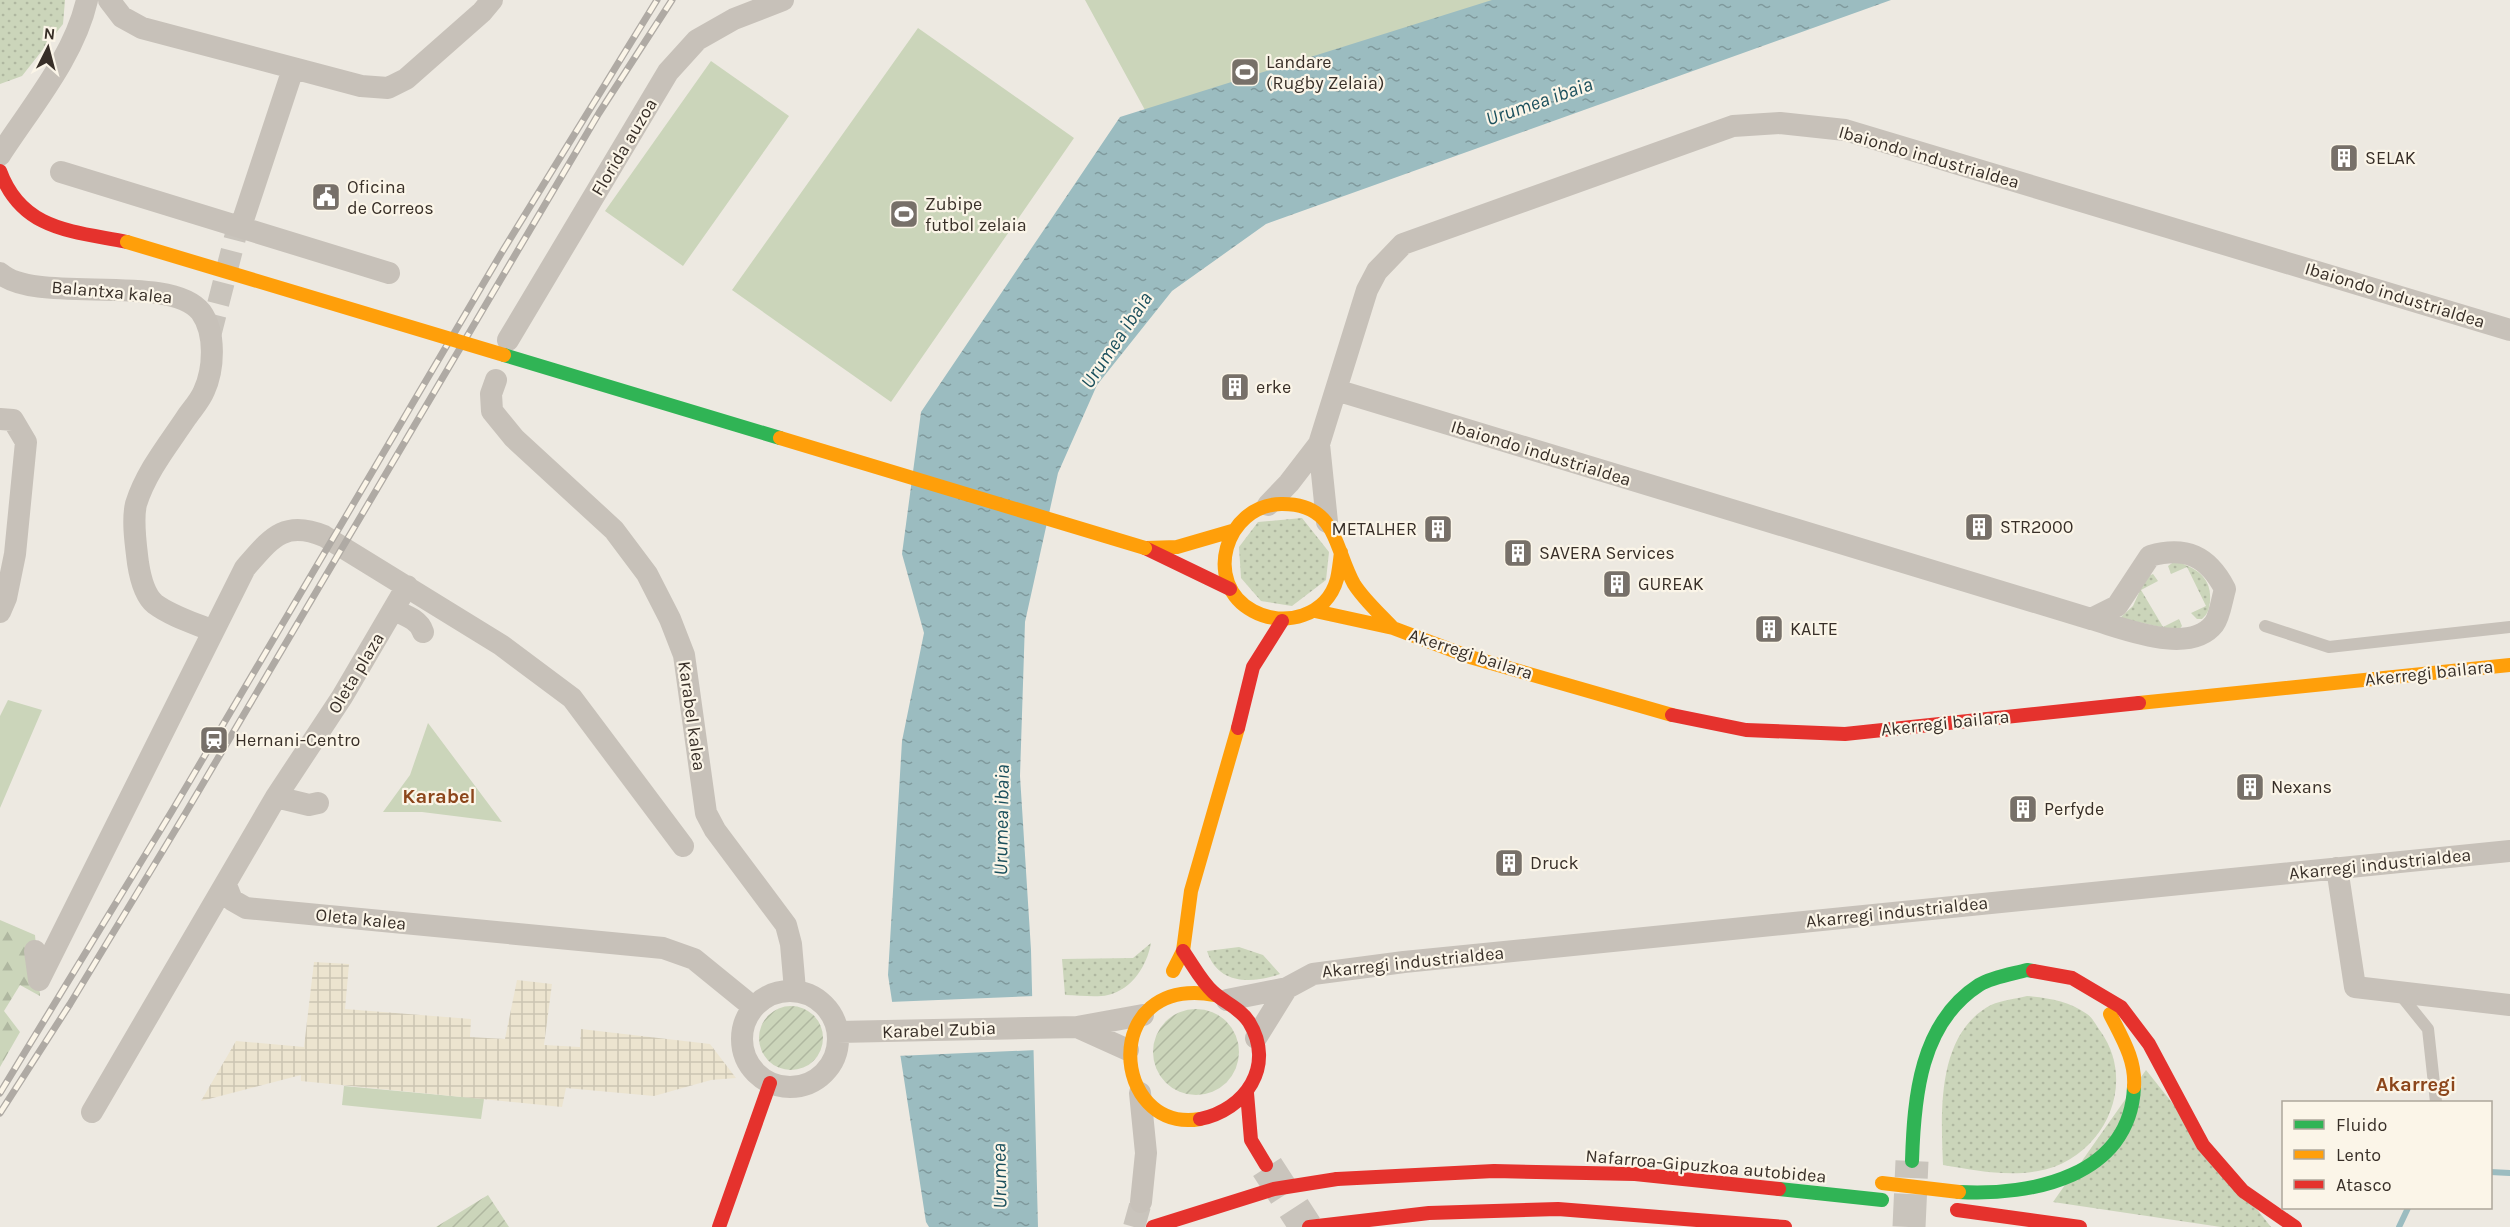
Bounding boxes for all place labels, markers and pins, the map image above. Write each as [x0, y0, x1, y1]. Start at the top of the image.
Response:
place label: Landare (Rugby Zelaia) [1266, 51, 1384, 94]
sports icon: Landare (Rugby Zelaia) [1229, 56, 1261, 88]
building icon: SELAK [2328, 142, 2360, 174]
place label: SELAK [2365, 147, 2416, 169]
place label: Oficina de Correos [347, 176, 434, 219]
public building icon: Oficina de Correos [310, 181, 342, 213]
place label: Zubipe futbol zelaia [925, 193, 1027, 236]
sports icon: Zubipe futbol zelaia [888, 198, 920, 230]
building icon: erke [1219, 371, 1251, 403]
place label: erke [1256, 376, 1291, 398]
building icon: STR2000 [1963, 511, 1995, 543]
building icon: METALHER [1422, 513, 1454, 545]
place label: STR2000 [2000, 516, 2073, 538]
place label: METALHER [1331, 518, 1417, 540]
building icon: SAVERA Services [1502, 537, 1534, 569]
place label: SAVERA Services [1539, 542, 1675, 564]
building icon: GUREAK [1601, 568, 1633, 600]
place label: GUREAK [1638, 573, 1704, 595]
building icon: KALTE [1753, 613, 1785, 645]
place label: KALTE [1790, 618, 1838, 640]
station icon: Hernani-Centro [198, 724, 230, 756]
place label: Hernani-Centro [235, 729, 360, 751]
building icon: Nexans [2234, 771, 2266, 803]
place label: Nexans [2271, 776, 2332, 798]
building icon: Perfyde [2007, 793, 2039, 825]
place label: Perfyde [2044, 798, 2104, 820]
building icon: Druck [1493, 847, 1525, 879]
place label: Druck [1530, 852, 1579, 874]

